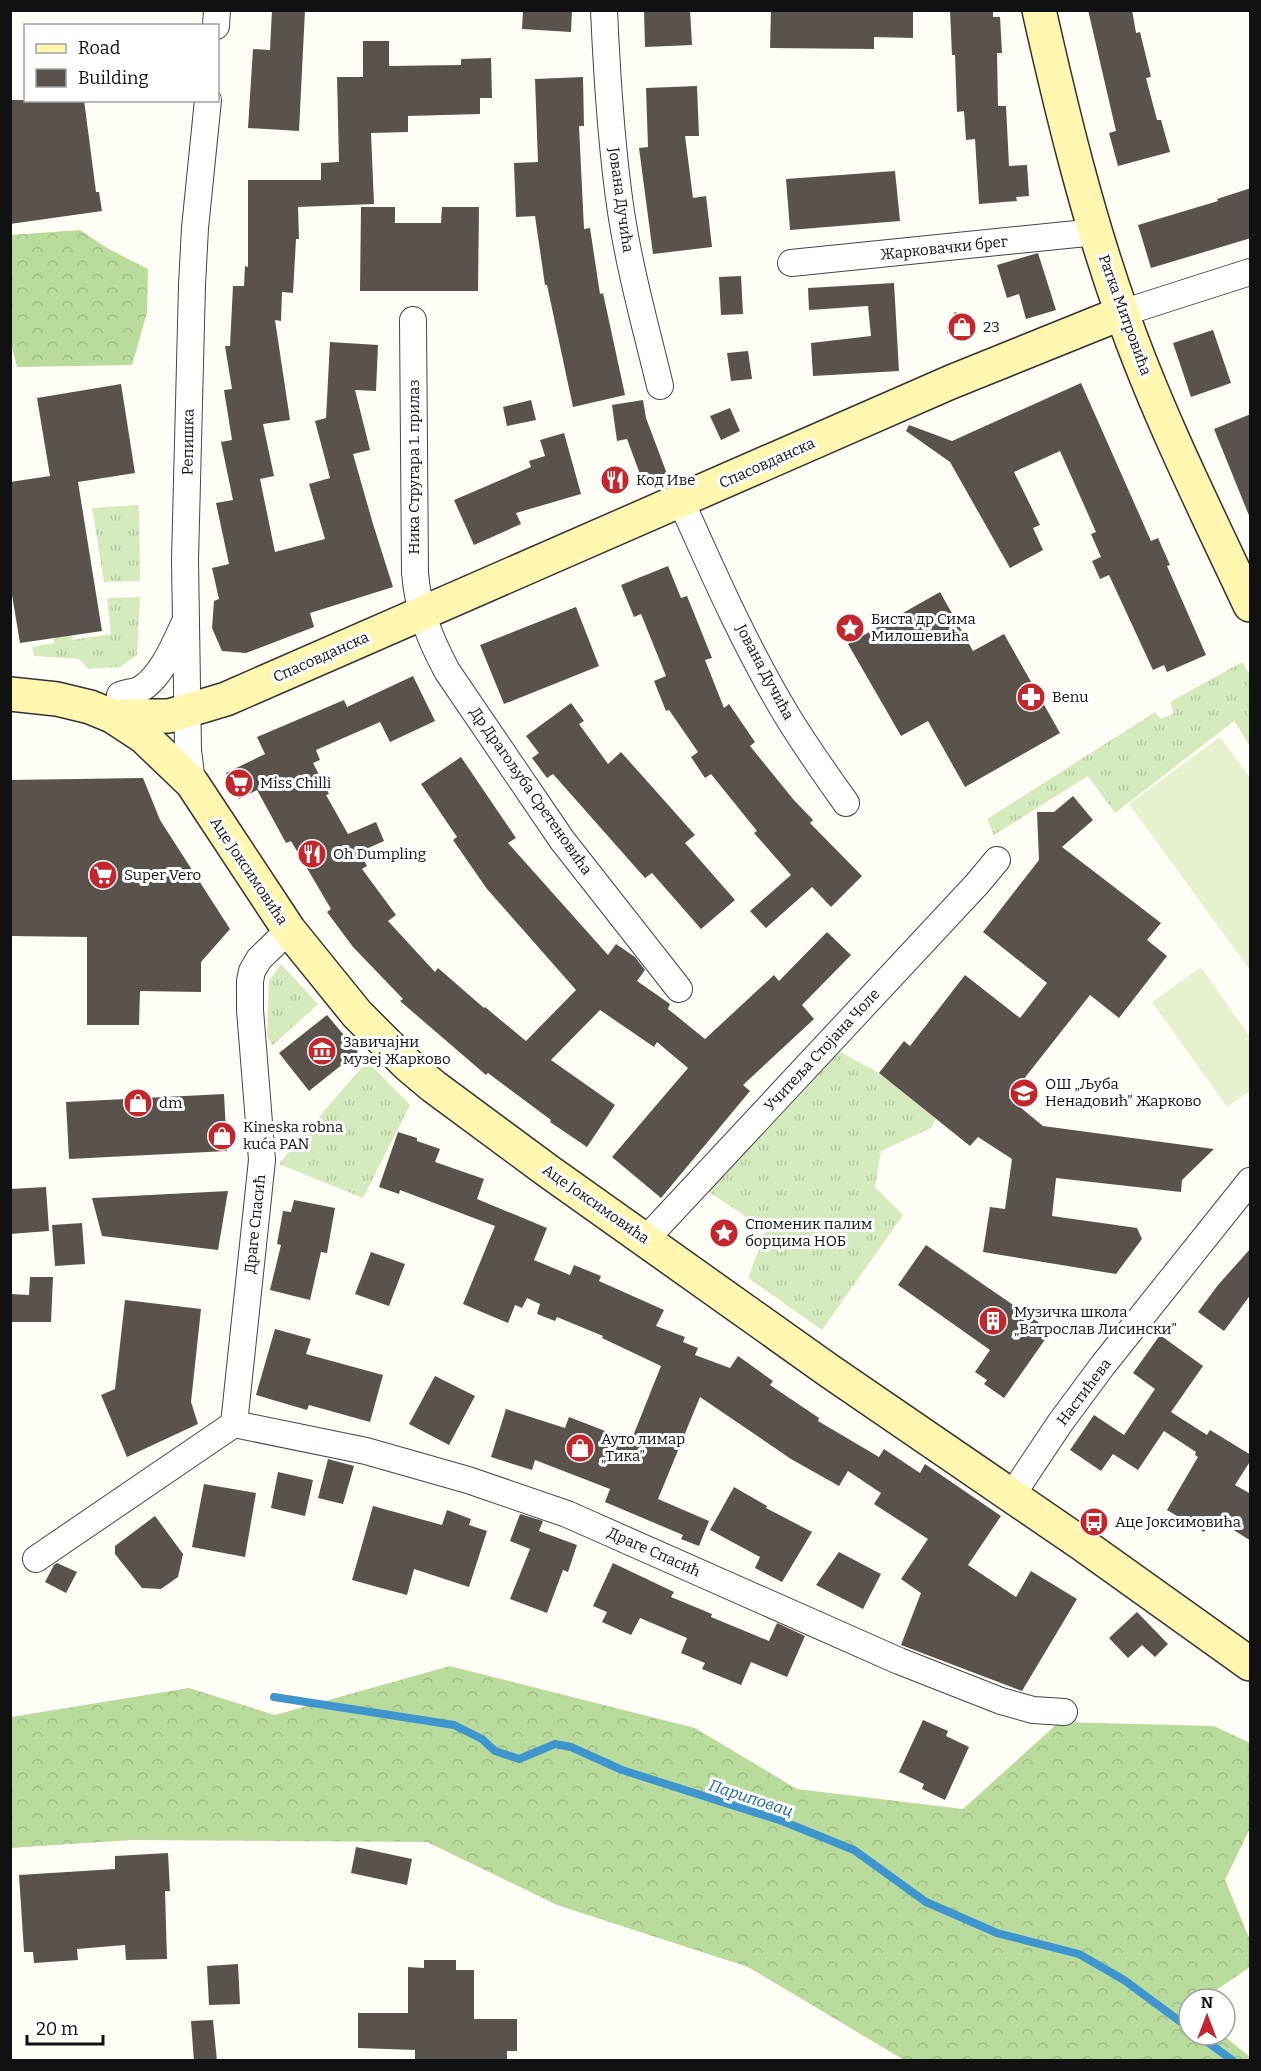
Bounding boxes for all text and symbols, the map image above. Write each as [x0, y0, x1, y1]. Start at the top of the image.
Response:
legend [24, 24, 219, 102]
text: Road [78, 37, 121, 59]
text: Building [78, 67, 149, 89]
street label: Јована Дучића [605, 145, 637, 254]
street label: Жарковачки брег [879, 232, 1009, 264]
street label: Ратка Митровића [1095, 252, 1155, 378]
shop icon: 23 [946, 311, 978, 343]
place label: 23 [983, 318, 1000, 336]
street label: Ника Стругара 1. прилаз [405, 379, 423, 555]
street label: Репишка [178, 409, 198, 475]
street label: Спасовданска [716, 434, 818, 492]
restaurant icon: Код Иве [599, 464, 631, 496]
place label: Код Иве [636, 471, 695, 489]
place label: Биста др Сима Милошевића [871, 610, 976, 645]
place icon: Биста др Сима Милошевића [834, 612, 866, 644]
street label: Јована Дучића [732, 620, 798, 723]
street label: Спасовданска [270, 628, 372, 686]
pharmacy icon: Benu [1015, 681, 1047, 713]
place label: Benu [1052, 688, 1089, 706]
street label: Др Драгољуба Сретеновића [466, 704, 596, 878]
supermarket icon: Miss Chilli [223, 767, 255, 799]
place label: Miss Chilli [260, 774, 332, 792]
street label: Аце Јоксимовића [206, 814, 292, 928]
restaurant icon: Oh Dumpling [296, 838, 328, 870]
place label: Oh Dumpling [333, 845, 426, 863]
supermarket icon: Super Vero [87, 859, 119, 891]
place label: Super Vero [124, 866, 201, 884]
street label: Учитеља Стојана Чоле [761, 985, 883, 1115]
place label: Завичајни музеј Жарково [343, 1033, 451, 1068]
museum icon: Завичајни музеј Жарково [306, 1035, 338, 1067]
place label: ОШ „Љуба Ненадовић” Жарково [1045, 1075, 1201, 1110]
school or university icon: ОШ „Љуба Ненадовић” Жарково [1008, 1077, 1040, 1109]
shop icon: dm [122, 1087, 154, 1119]
place label: dm [159, 1094, 183, 1112]
place label: Kineska robna kuća PAN [243, 1118, 343, 1153]
shop icon: Kineska robna kuća PAN [206, 1120, 238, 1152]
street label: Аце Јоксимовића [539, 1161, 653, 1247]
street label: Драге Спасић [241, 1173, 269, 1274]
place label: Споменик палим борцима НОБ [745, 1215, 872, 1250]
place icon: Споменик палим борцима НОБ [708, 1217, 740, 1249]
place label: Музичка школа „Ватрослав Лисински” [1014, 1303, 1177, 1338]
building icon: Музичка школа „Ватрослав Лисински” [977, 1305, 1009, 1337]
street label: Настићева [1053, 1355, 1115, 1429]
place label: Ауто лимар „Тика” [601, 1430, 685, 1465]
shop icon: Ауто лимар „Тика” [564, 1432, 596, 1464]
bus stop icon: Аце Јоксимовића [1078, 1506, 1110, 1538]
place label: Аце Јоксимовића [1115, 1513, 1241, 1531]
street label: Драге Спасић [605, 1524, 704, 1581]
water label: Париповац [706, 1775, 796, 1821]
north arrow [1177, 1987, 1237, 2047]
text: N [1201, 1993, 1213, 2012]
scale bar [27, 2008, 104, 2046]
text: 20 m [36, 2018, 78, 2040]

